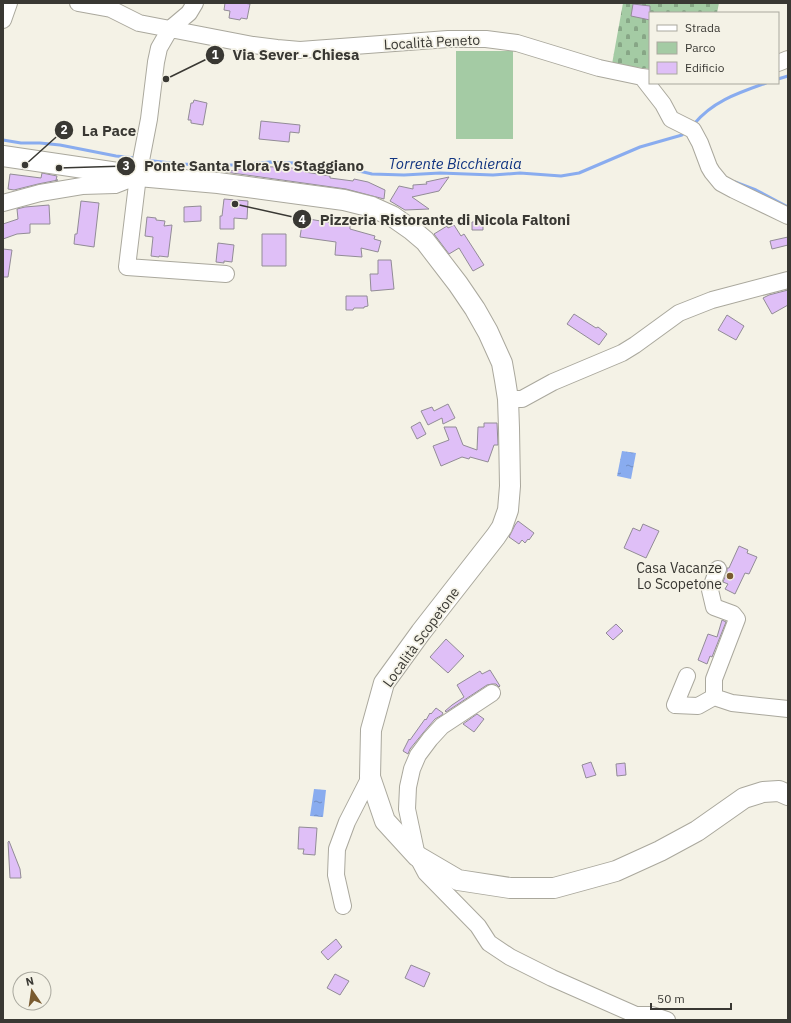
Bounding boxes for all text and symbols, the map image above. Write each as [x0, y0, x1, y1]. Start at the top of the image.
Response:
legend [649, 12, 779, 84]
text: Strada [685, 20, 721, 35]
street label: Località Peneto [383, 30, 481, 54]
text: Parco [685, 40, 716, 55]
callout: Via Sever - Chiesa [205, 42, 368, 69]
text: Via Sever - Chiesa [233, 45, 360, 64]
text: 1 [211, 47, 219, 62]
text: Edificio [685, 60, 725, 75]
callout: La Pace [54, 117, 144, 144]
text: La Pace [82, 121, 136, 140]
text: 2 [60, 122, 68, 137]
callout: Ponte Santa Flora Vs Staggiano [116, 153, 372, 180]
water label: Torrente Bicchieraia [388, 154, 522, 173]
text: Ponte Santa Flora Vs Staggiano [144, 156, 364, 175]
text: 3 [122, 158, 130, 173]
callout: Pizzeria Ristorante di Nicola Faltoni [292, 206, 579, 233]
text: Pizzeria Ristorante di Nicola Faltoni [320, 210, 570, 229]
text: 4 [298, 212, 306, 227]
place label: Casa Vacanze Lo Scopetone [636, 559, 722, 593]
marker: Casa Vacanze Lo Scopetone [725, 571, 735, 581]
street label: Località Scopetone [379, 583, 464, 691]
north arrow [12, 971, 52, 1011]
text: N [24, 974, 35, 989]
scale bar [651, 985, 731, 1011]
text: 50 m [657, 991, 685, 1006]

